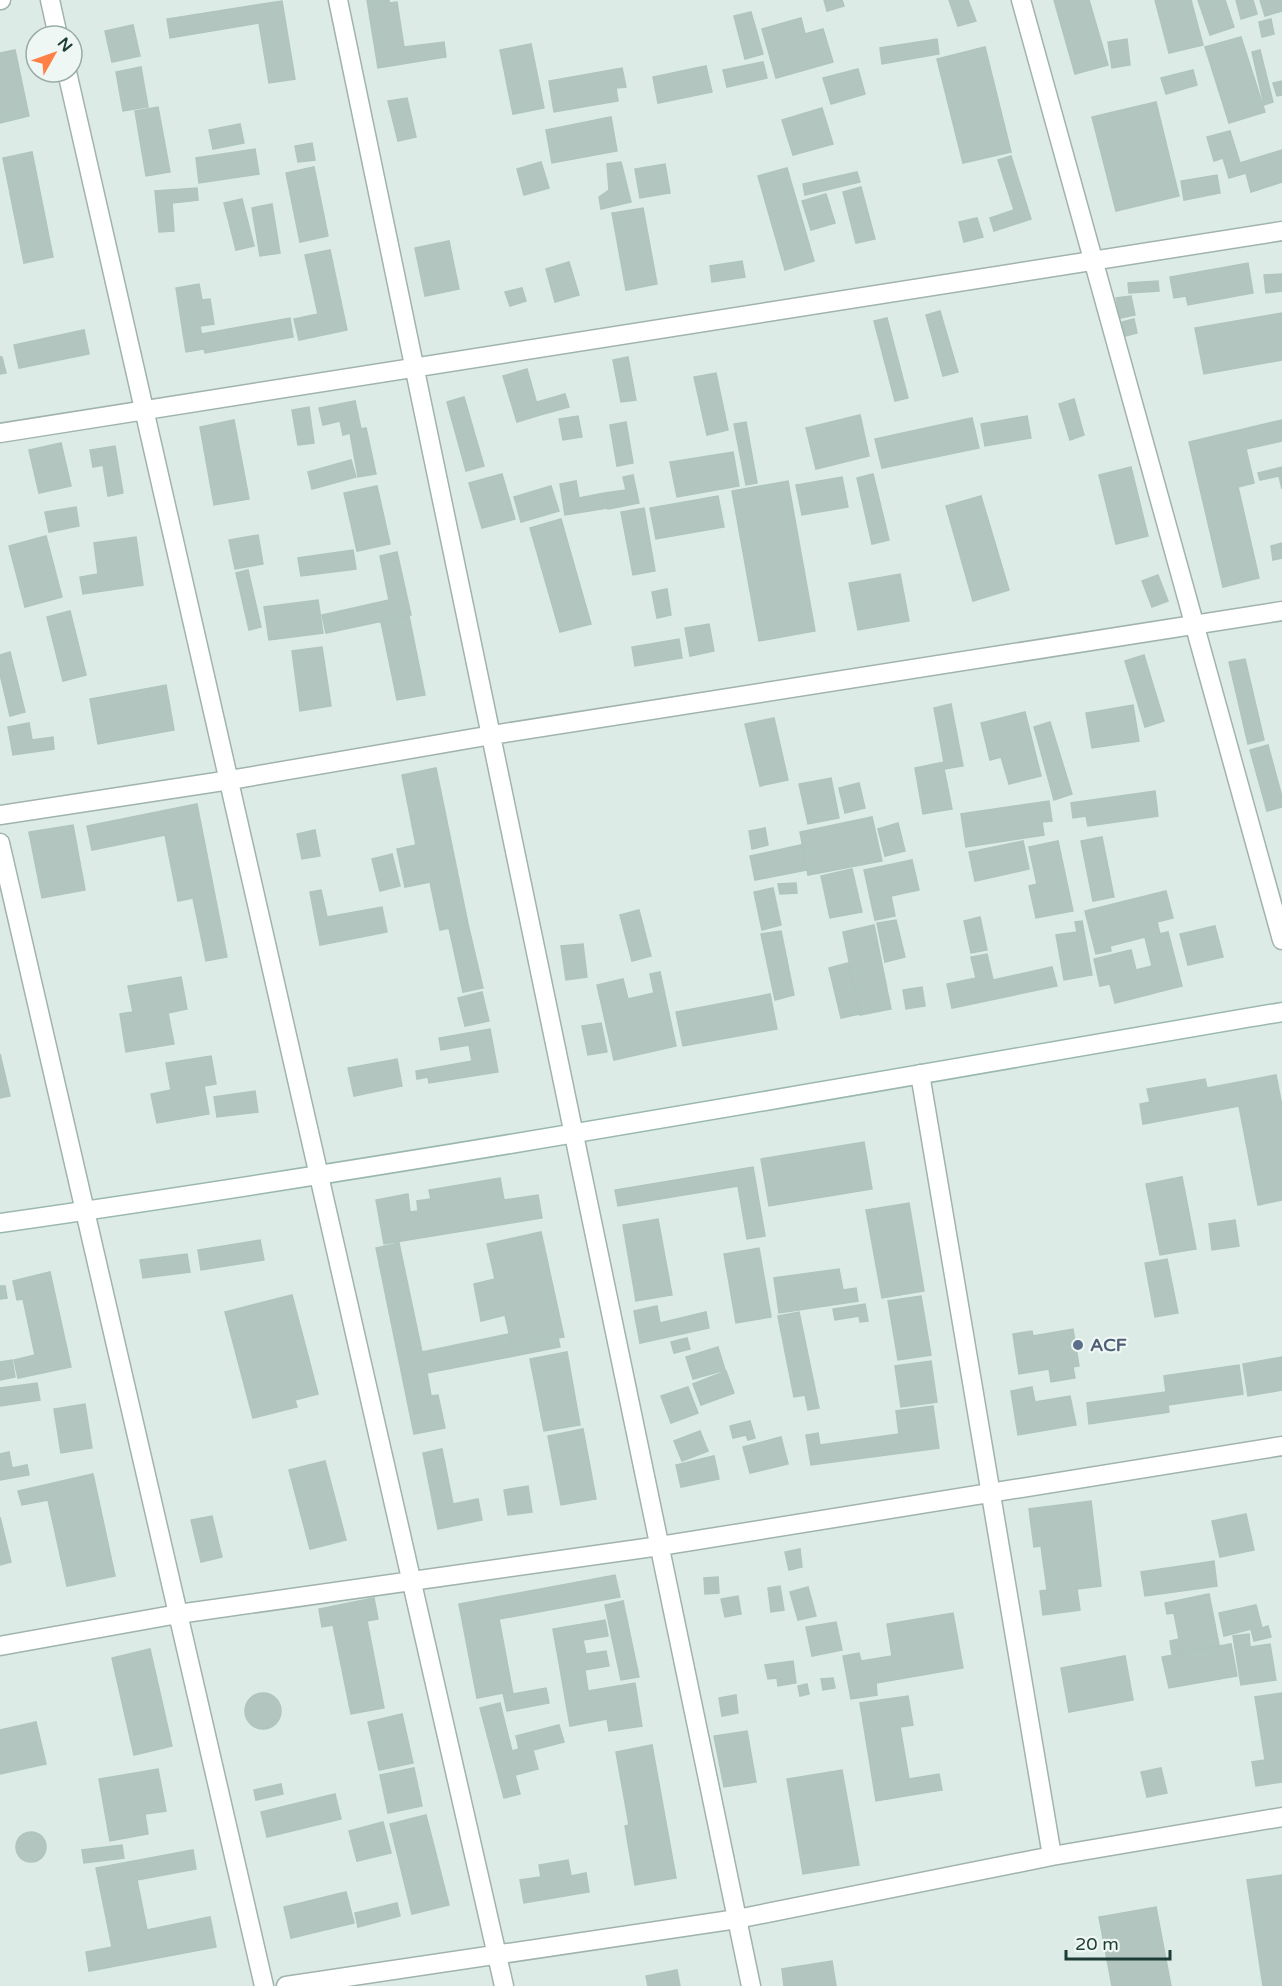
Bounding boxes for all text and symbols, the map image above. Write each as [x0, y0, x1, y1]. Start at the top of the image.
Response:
north arrow [24, 24, 84, 84]
text: N [53, 34, 77, 56]
place label: ACF [1090, 1334, 1127, 1356]
marker: ACF [1071, 1338, 1085, 1352]
scale bar [1066, 1923, 1170, 1961]
text: 20 m [1075, 1933, 1119, 1955]

